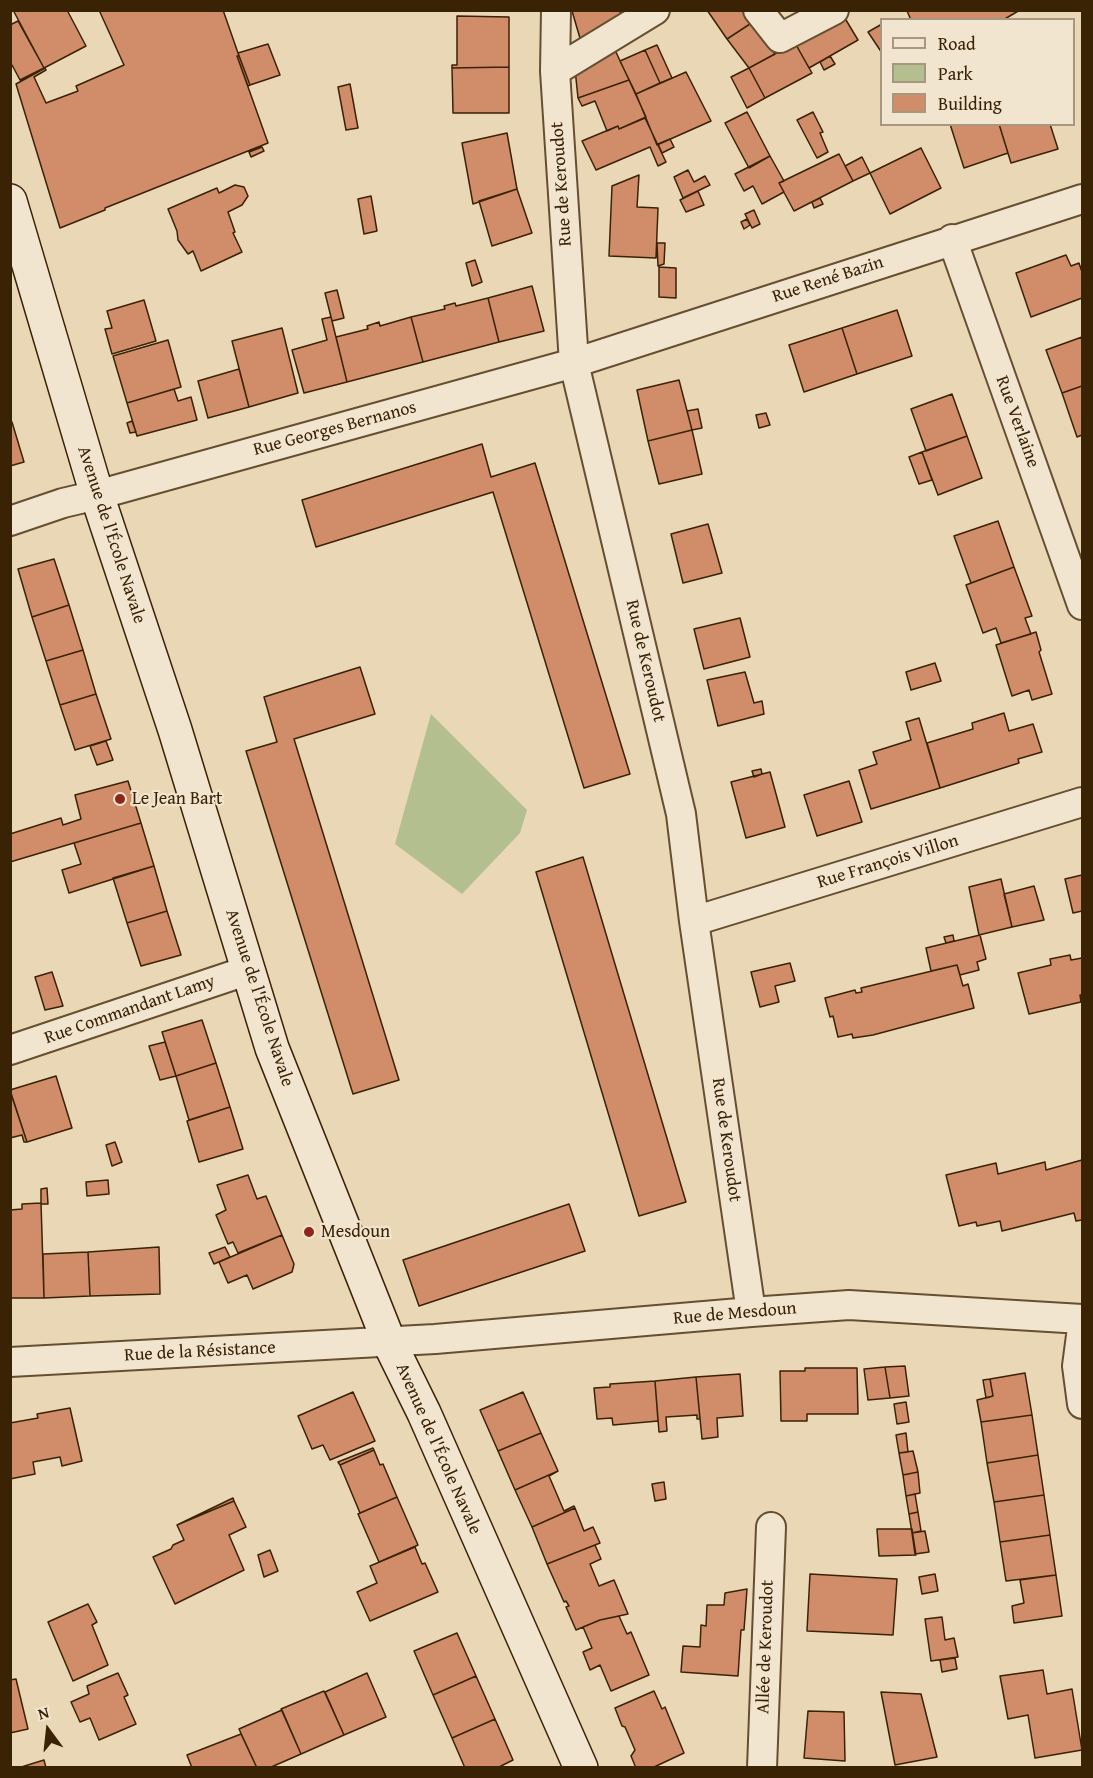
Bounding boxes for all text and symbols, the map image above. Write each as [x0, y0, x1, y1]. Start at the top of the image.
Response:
legend [880, 18, 1075, 126]
text: Road [938, 30, 976, 57]
text: Park [938, 60, 973, 87]
text: Building [938, 90, 1002, 117]
street label: Rue de Keroudot [547, 121, 577, 247]
street label: Rue René Bazin [770, 252, 886, 308]
street label: Rue Verlaine [990, 373, 1044, 471]
street label: Rue Georges Bernanos [251, 397, 419, 461]
street label: Avenue de l'École Navale [72, 444, 150, 626]
street label: Rue de Keroudot [620, 598, 670, 724]
place label: Le Jean Bart [132, 788, 222, 810]
marker: Le Jean Bart [113, 792, 127, 806]
street label: Rue François Villon [815, 830, 961, 894]
street label: Avenue de l'École Navale [220, 907, 298, 1089]
street label: Rue Commandant Lamy [42, 971, 218, 1049]
street label: Rue de Keroudot [707, 1077, 745, 1203]
place label: Mesdoun [321, 1221, 390, 1243]
marker: Mesdoun [302, 1225, 316, 1239]
street label: Rue de Mesdoun [673, 1298, 797, 1330]
street label: Rue de la Résistance [124, 1337, 276, 1367]
street label: Avenue de l'École Navale [390, 1360, 486, 1538]
street label: Allée de Keroudot [753, 1580, 779, 1714]
north arrow [18, 1700, 78, 1760]
text: N [35, 1700, 52, 1726]

